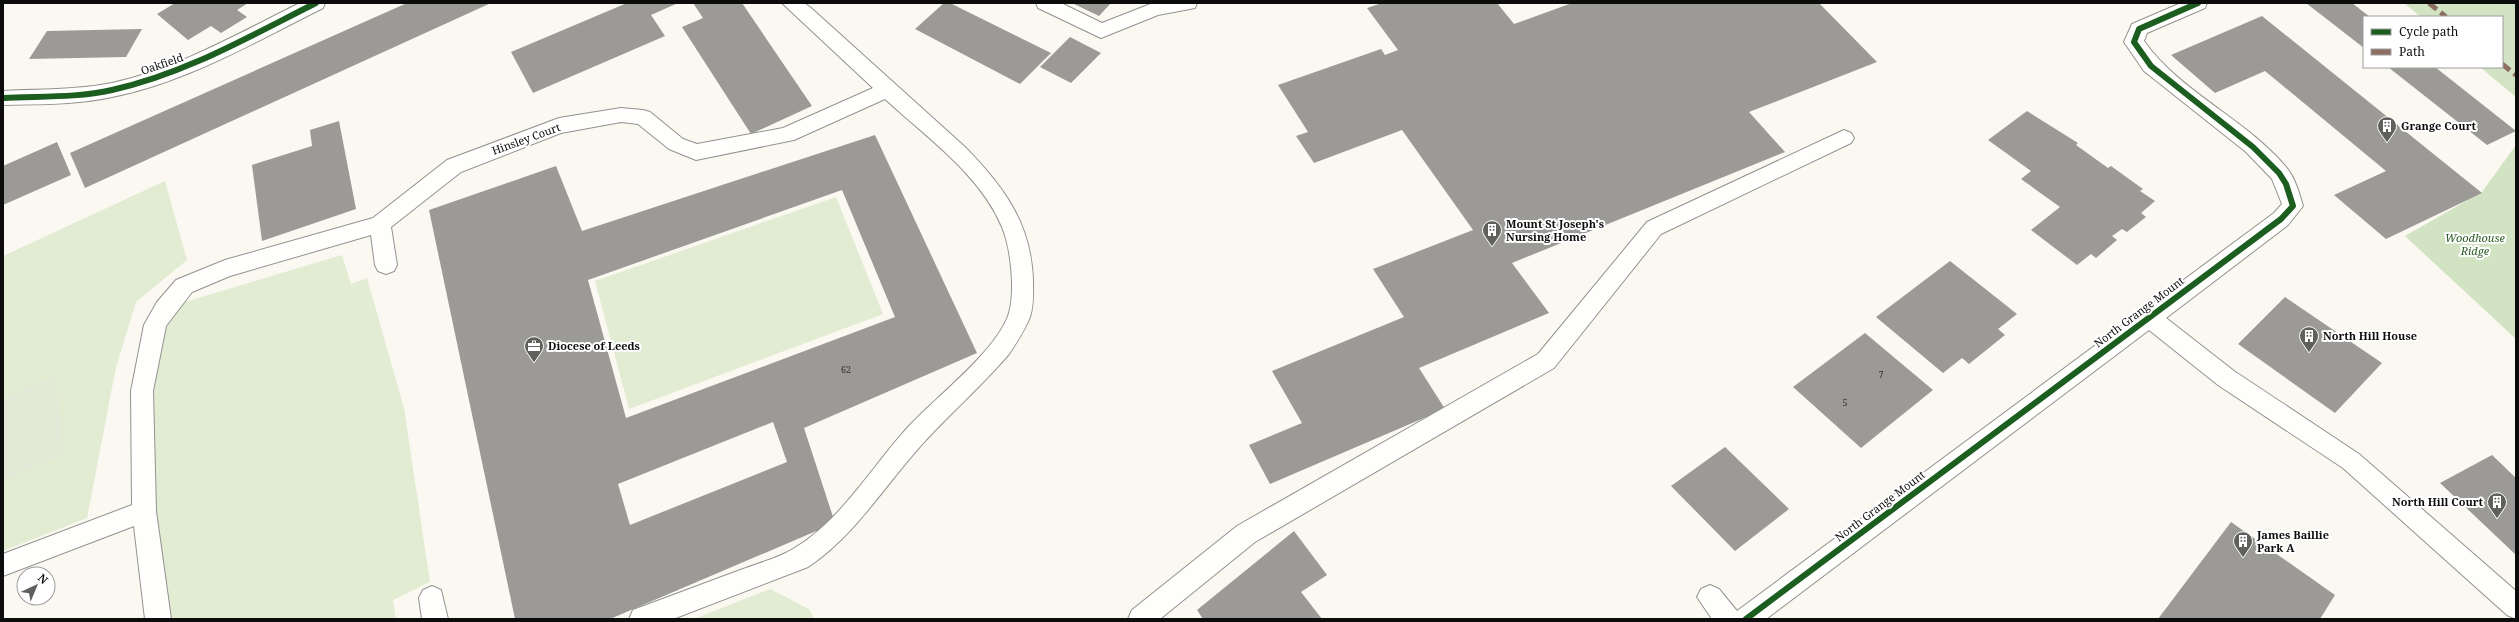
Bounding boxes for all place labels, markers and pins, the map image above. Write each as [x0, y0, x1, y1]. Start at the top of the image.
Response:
building icon: Grange Court [2376, 115, 2398, 143]
place label: Grange Court [2401, 118, 2476, 133]
place label: Mount St Joseph's Nursing Home [1506, 216, 1604, 244]
building icon: Mount St Joseph's Nursing Home [1481, 219, 1503, 247]
building icon: North Hill House [2298, 325, 2320, 353]
place label: North Hill House [2323, 328, 2417, 343]
office icon: Diocese of Leeds [523, 335, 545, 363]
place label: Diocese of Leeds [548, 338, 640, 353]
building icon: North Hill Court [2486, 491, 2508, 519]
place label: North Hill Court [2392, 494, 2484, 509]
place label: James Baillie Park A [2256, 527, 2329, 555]
building icon: James Baillie Park A [2232, 530, 2254, 558]

